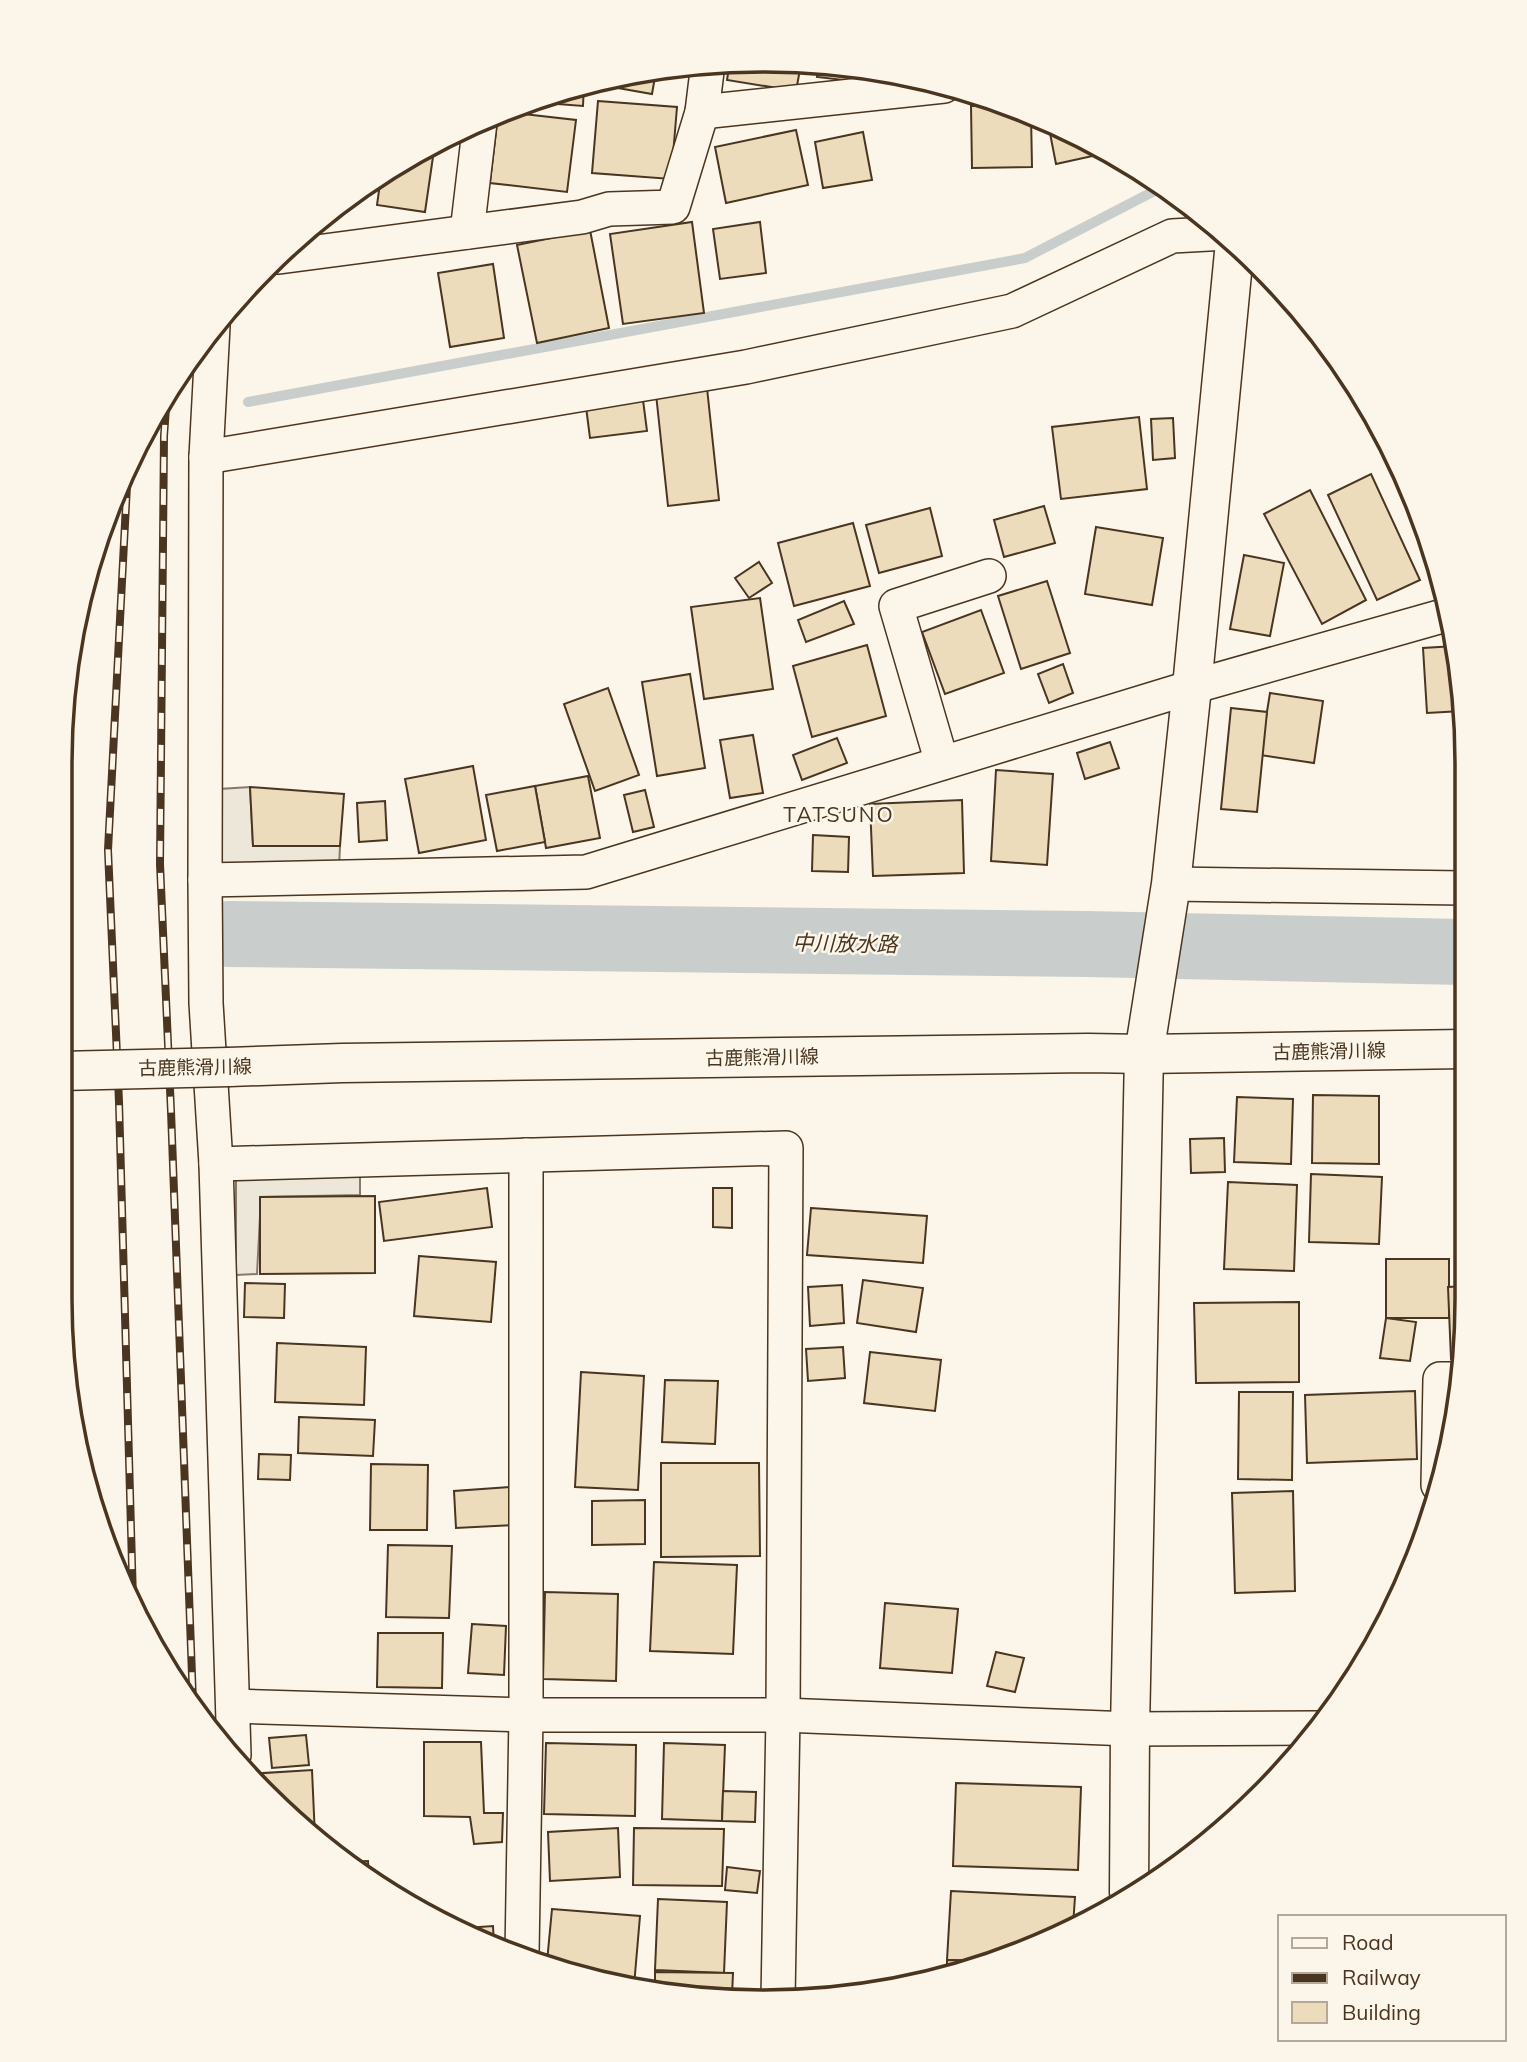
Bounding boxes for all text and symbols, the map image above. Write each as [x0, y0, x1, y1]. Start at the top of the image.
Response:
district label: TATSUNO [783, 801, 895, 827]
water label: 中川放水路 [792, 929, 900, 957]
street label: 古鹿熊滑川線 [1272, 1038, 1386, 1064]
street label: 古鹿熊滑川線 [705, 1044, 819, 1070]
street label: 古鹿熊滑川線 [138, 1054, 252, 1080]
legend [1278, 1915, 1506, 2041]
text: Road [1342, 1929, 1393, 1955]
text: Railway [1342, 1964, 1421, 1990]
text: Building [1342, 1999, 1421, 2025]

